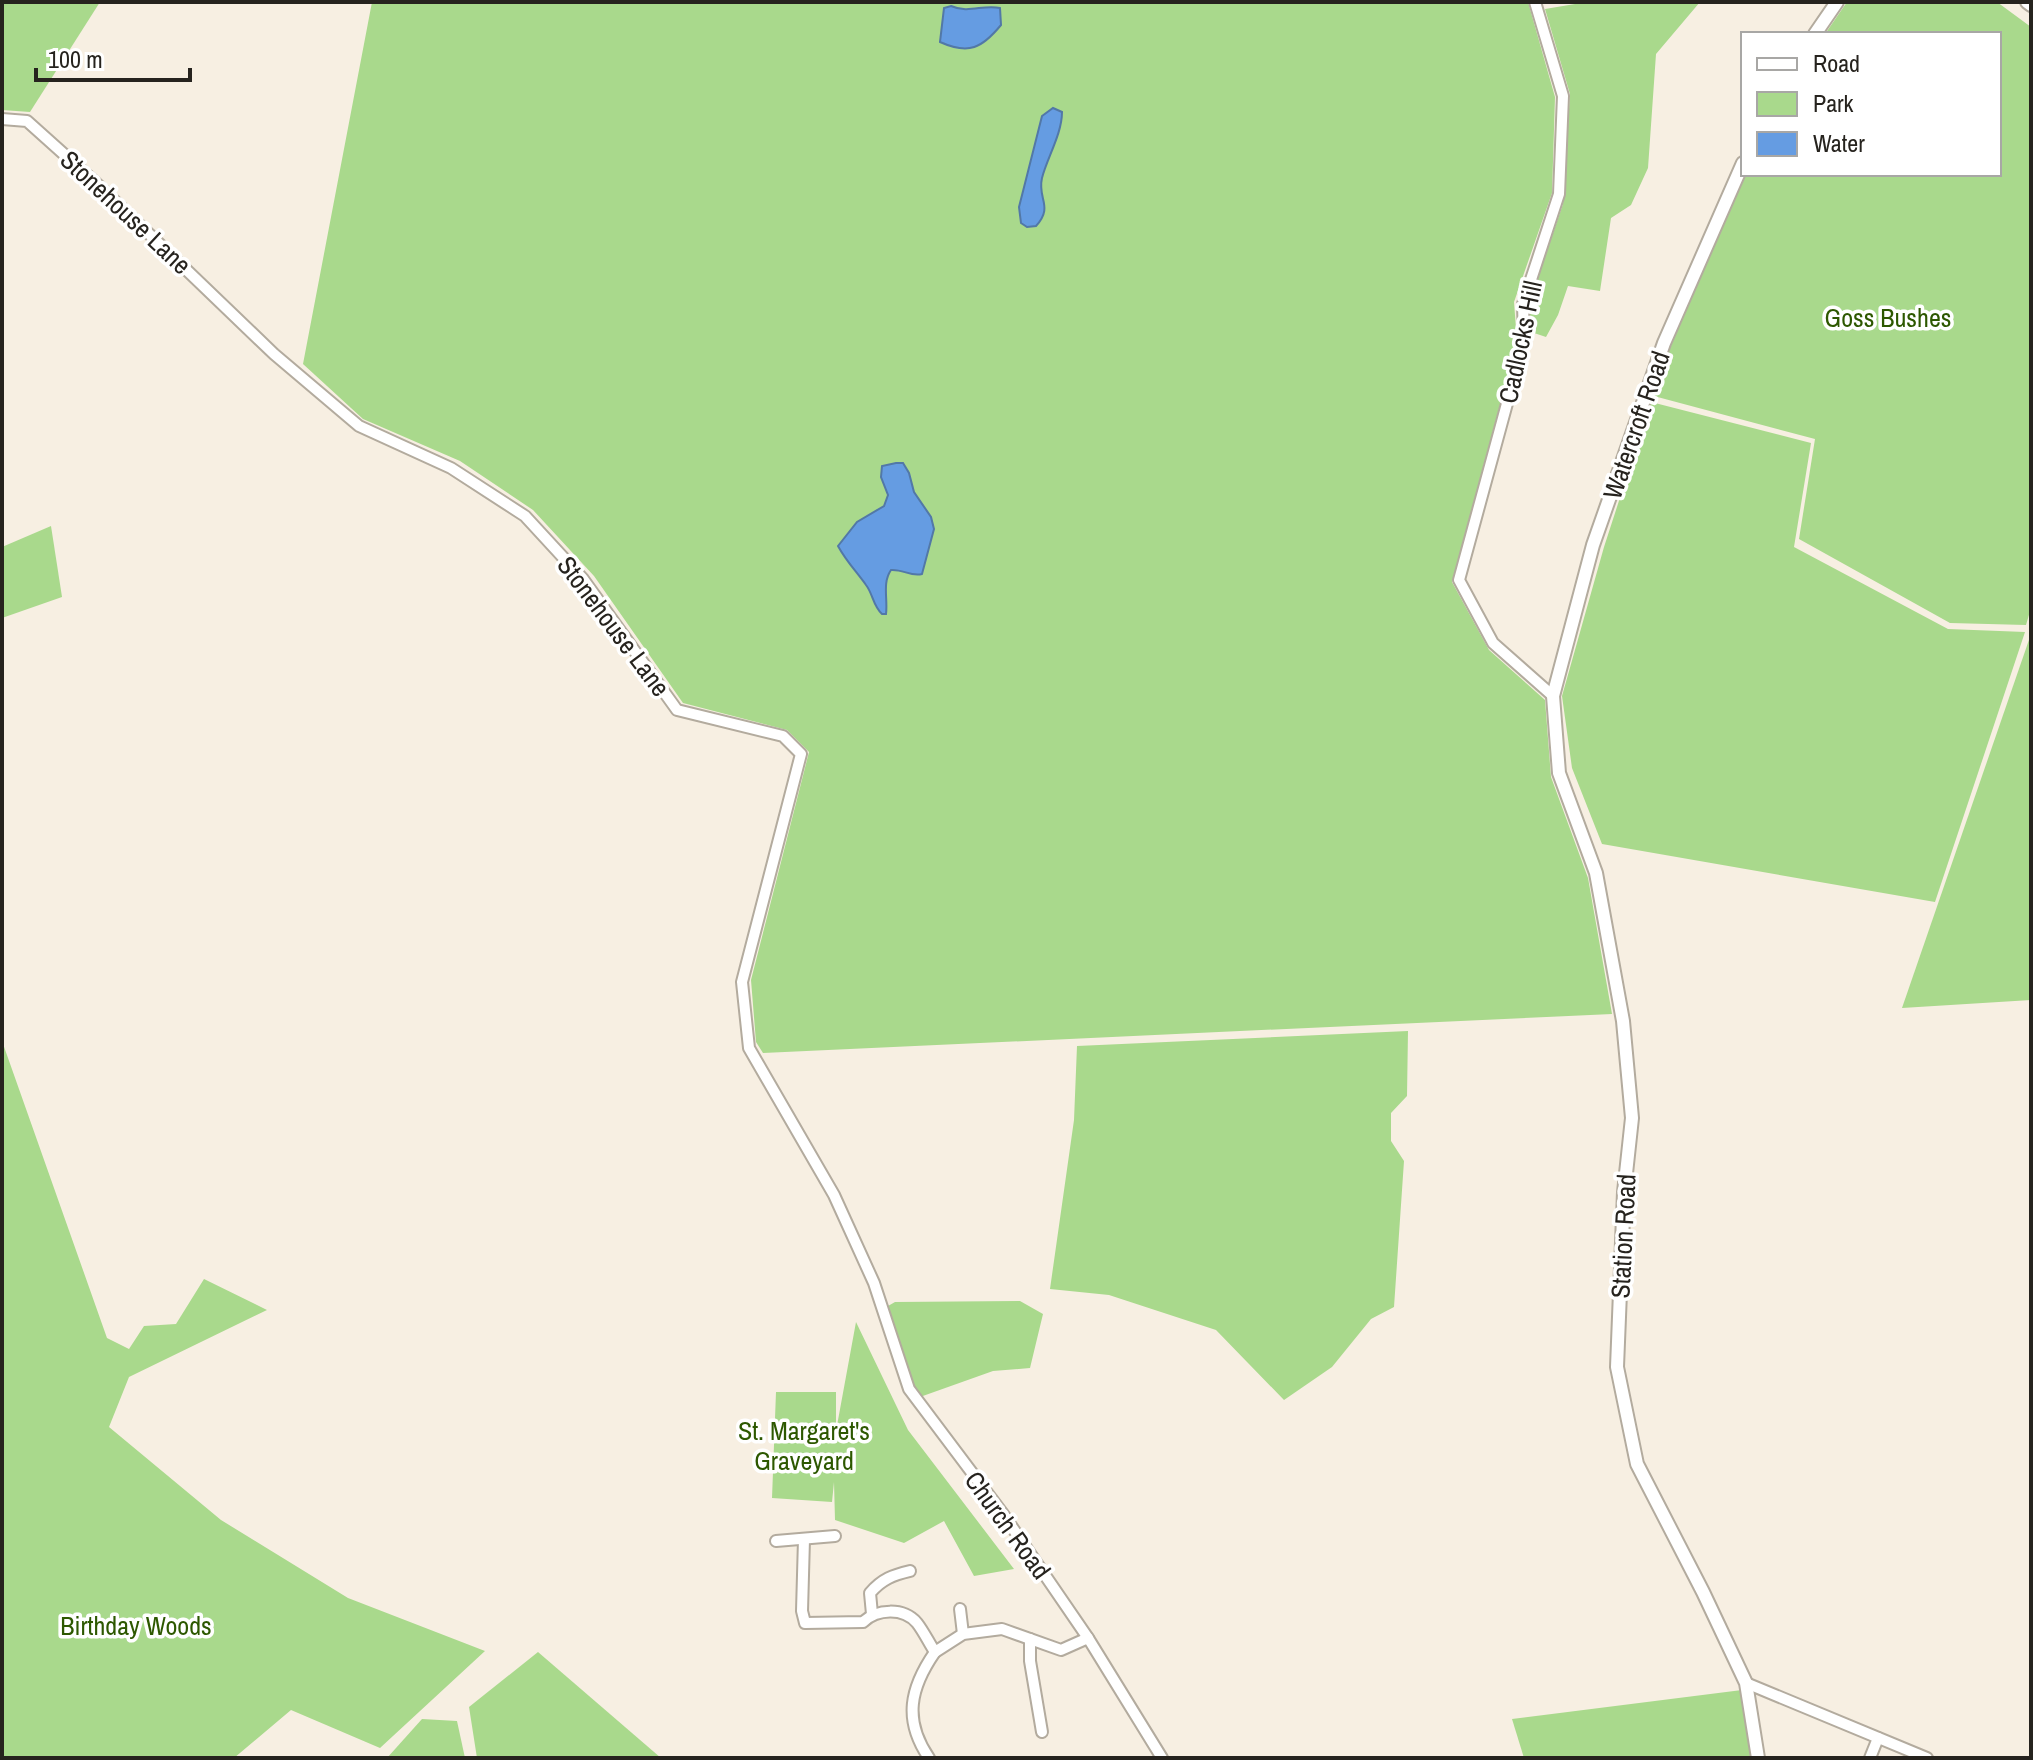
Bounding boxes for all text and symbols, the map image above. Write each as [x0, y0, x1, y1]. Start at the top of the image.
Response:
scale bar [36, 32, 190, 82]
legend [1741, 32, 2001, 176]
text: 100 m [48, 43, 103, 75]
text: Road [1813, 47, 1860, 79]
text: Park [1813, 87, 1854, 119]
text: Water [1813, 127, 1865, 159]
street label: Stonehouse Lane [53, 142, 199, 282]
street label: Cadlocks Hill [1490, 278, 1550, 406]
park label: Goss Bushes [1825, 300, 1951, 335]
street label: Watercroft Road [1594, 346, 1678, 504]
street label: Stonehouse Lane [550, 549, 678, 703]
street label: Station Road [1602, 1173, 1644, 1299]
park label: St. Margaret's Graveyard [738, 1413, 870, 1478]
street label: Church Road [957, 1464, 1059, 1586]
park label: Birthday Woods [60, 1608, 212, 1643]

